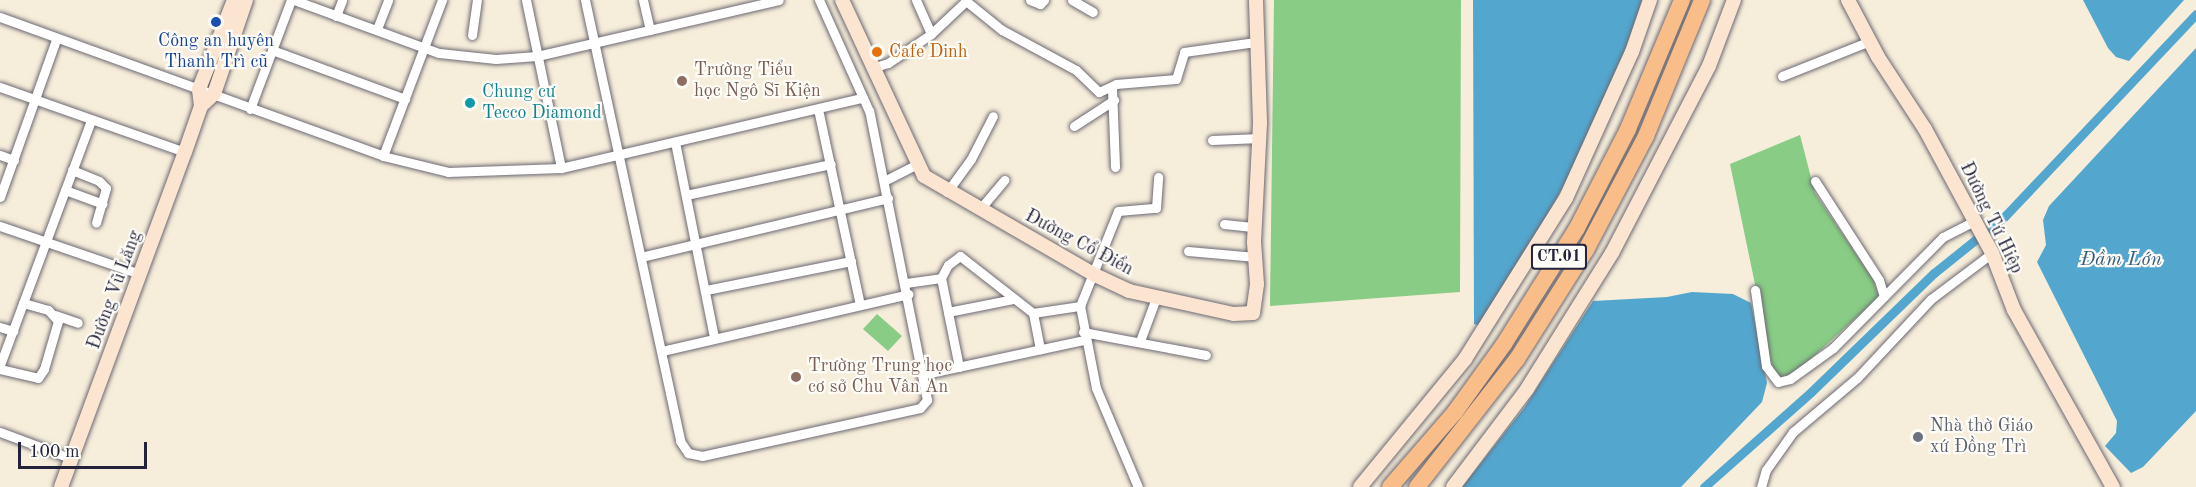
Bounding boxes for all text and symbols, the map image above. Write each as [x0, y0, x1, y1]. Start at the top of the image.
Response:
marker: Công an huyên Thanh Trì cũ [209, 15, 223, 29]
place label: Công an huyên Thanh Trì cũ [158, 31, 274, 74]
place label: Cafe Dinh [889, 41, 968, 63]
marker: Cafe Dinh [870, 45, 884, 59]
place label: Trường Tiểu học Ngô Sĩ Kiện [694, 60, 821, 103]
marker: Trường Tiểu học Ngô Sĩ Kiện [675, 74, 689, 88]
place label: Chung cư Tecco Diamond [482, 82, 602, 124]
marker: Chung cư Tecco Diamond [463, 96, 477, 110]
street label: Đường Tứ Hiệp [1955, 159, 2027, 277]
street label: Đường Cổ Điển [1021, 205, 1137, 281]
street label: Đường Vũ Lăng [83, 228, 147, 352]
road number: CT.01 [1530, 244, 1588, 270]
water label: Đầm Lớn [2080, 248, 2162, 272]
place label: Trường Trung học cơ sở Chu Vân An [808, 356, 952, 398]
marker: Trường Trung học cơ sở Chu Vân An [789, 370, 803, 384]
place label: Nhà thờ Giáo xứ Đồng Trì [1930, 416, 2033, 458]
scale bar [21, 430, 150, 468]
marker: Nhà thờ Giáo xứ Đồng Trì [1911, 430, 1925, 444]
text: 100 m [29, 443, 80, 461]

